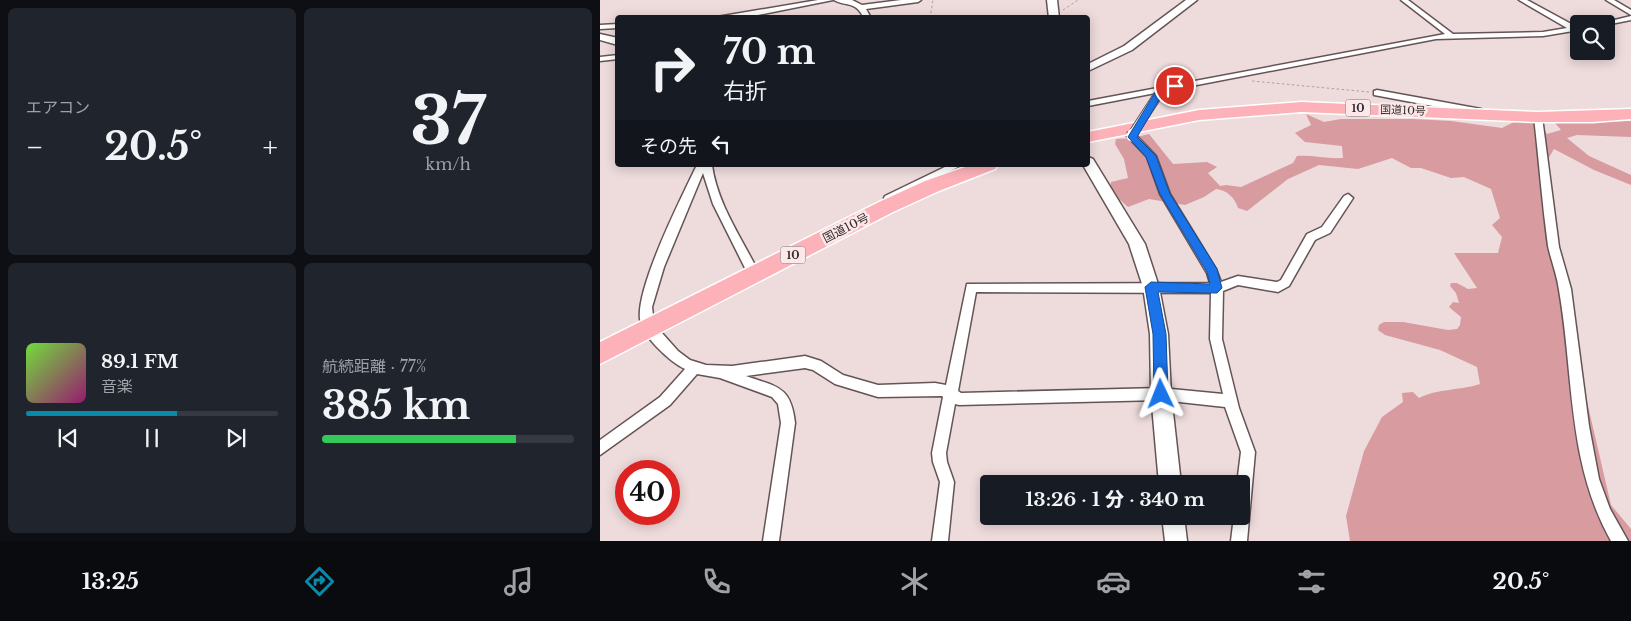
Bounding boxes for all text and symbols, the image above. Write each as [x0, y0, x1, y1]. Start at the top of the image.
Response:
map controls [1570, 15, 1615, 60]
button: search [1570, 15, 1615, 60]
text: 70 m [723, 30, 816, 73]
icon: right [640, 35, 705, 100]
pin [1154, 65, 1196, 107]
icon: arrive [1161, 72, 1189, 100]
text: 右折 [723, 78, 767, 105]
text: 37 [411, 81, 485, 162]
text: エアコン [26, 97, 90, 117]
road number: 10 [1346, 100, 1370, 116]
street label: 国道10号 [1380, 102, 1426, 118]
text: 20.5° [104, 123, 202, 170]
text: − [26, 130, 44, 165]
text: + [263, 130, 278, 165]
icon: left [707, 130, 735, 158]
text: その先 [640, 135, 697, 158]
text: km/h [425, 154, 471, 174]
street label: 国道10号 [820, 210, 871, 246]
road number: 10 [780, 246, 806, 264]
text: 89.1 FM [101, 350, 179, 373]
text: 航続距離 · 77% [322, 356, 427, 376]
position arrow [1134, 367, 1186, 419]
text: 音楽 [101, 376, 133, 396]
text: 385 km [322, 382, 470, 429]
icon: previous [54, 424, 82, 452]
icon: pause [138, 424, 166, 452]
icon: next [222, 424, 250, 452]
speed limit sign: 40 [615, 460, 680, 525]
text: 13:26 · 1 分 · 340 m [1025, 488, 1205, 511]
icon: directions [302, 564, 337, 599]
icon: music [501, 564, 536, 599]
icon: phone [699, 564, 734, 599]
icon: climate [897, 564, 932, 599]
icon: car [1096, 564, 1131, 599]
icon: filters [1294, 564, 1329, 599]
text: 13:25 [82, 568, 139, 595]
text: 20.5° [1493, 568, 1549, 595]

